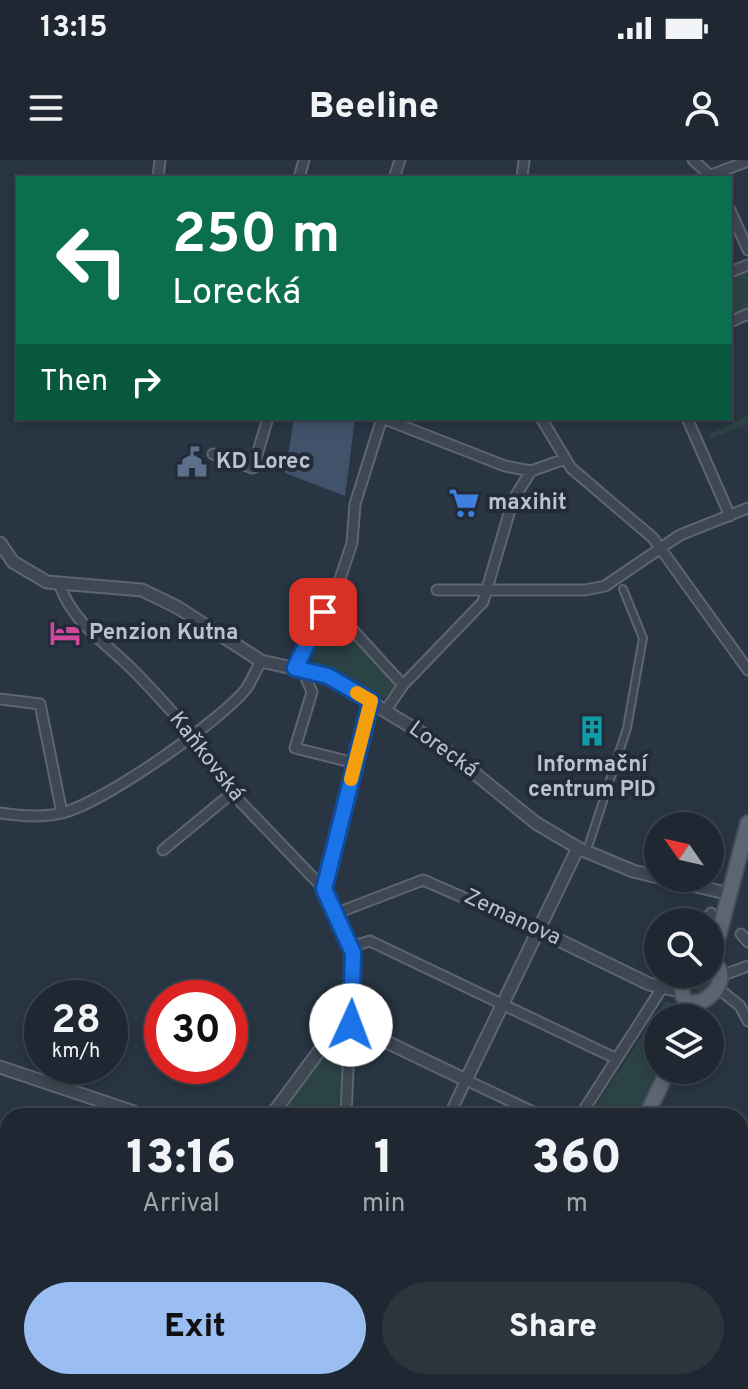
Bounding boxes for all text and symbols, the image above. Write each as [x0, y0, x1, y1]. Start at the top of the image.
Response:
text: 13:15 [40, 10, 108, 47]
text: Beeline [309, 85, 439, 131]
icon: menu [24, 86, 68, 130]
icon: person [680, 86, 724, 130]
text: 250 m [172, 202, 340, 272]
icon: left [40, 208, 144, 312]
text: Lorecká [172, 271, 301, 317]
icon: right [124, 360, 168, 404]
text: Then [40, 364, 108, 401]
public building icon: KD Lorec [175, 445, 209, 479]
place label: KD Lorec [216, 449, 311, 476]
supermarket icon: maxihit [447, 486, 481, 520]
place label: maxihit [488, 490, 567, 517]
pin [289, 578, 357, 646]
icon: arrive [301, 590, 345, 634]
hotel icon: Penzion Kutna [48, 616, 82, 650]
place label: Penzion Kutna [89, 620, 238, 647]
street label: Kaňkovská [163, 707, 249, 807]
building icon: Informační centrum PID [575, 714, 609, 748]
street label: Lorecká [403, 716, 483, 784]
place label: Informační centrum PID [528, 752, 656, 804]
north arrow [644, 812, 724, 892]
map controls [644, 812, 724, 1084]
street label: Zemanova [459, 884, 565, 952]
button: search [644, 908, 724, 988]
speed limit sign: 30 [144, 980, 248, 1084]
position arrow [309, 983, 393, 1067]
text: 28 [51, 997, 101, 1047]
button: layers [644, 1004, 724, 1084]
text: km/h [52, 1039, 100, 1065]
text: 13:16 [126, 1130, 236, 1190]
text: 1 [374, 1130, 394, 1190]
text: 360 [531, 1130, 622, 1190]
text: Arrival [142, 1188, 220, 1221]
text: min [362, 1188, 405, 1221]
text: m [566, 1188, 588, 1221]
button: Exit [24, 1282, 366, 1374]
button: Share [382, 1282, 724, 1374]

